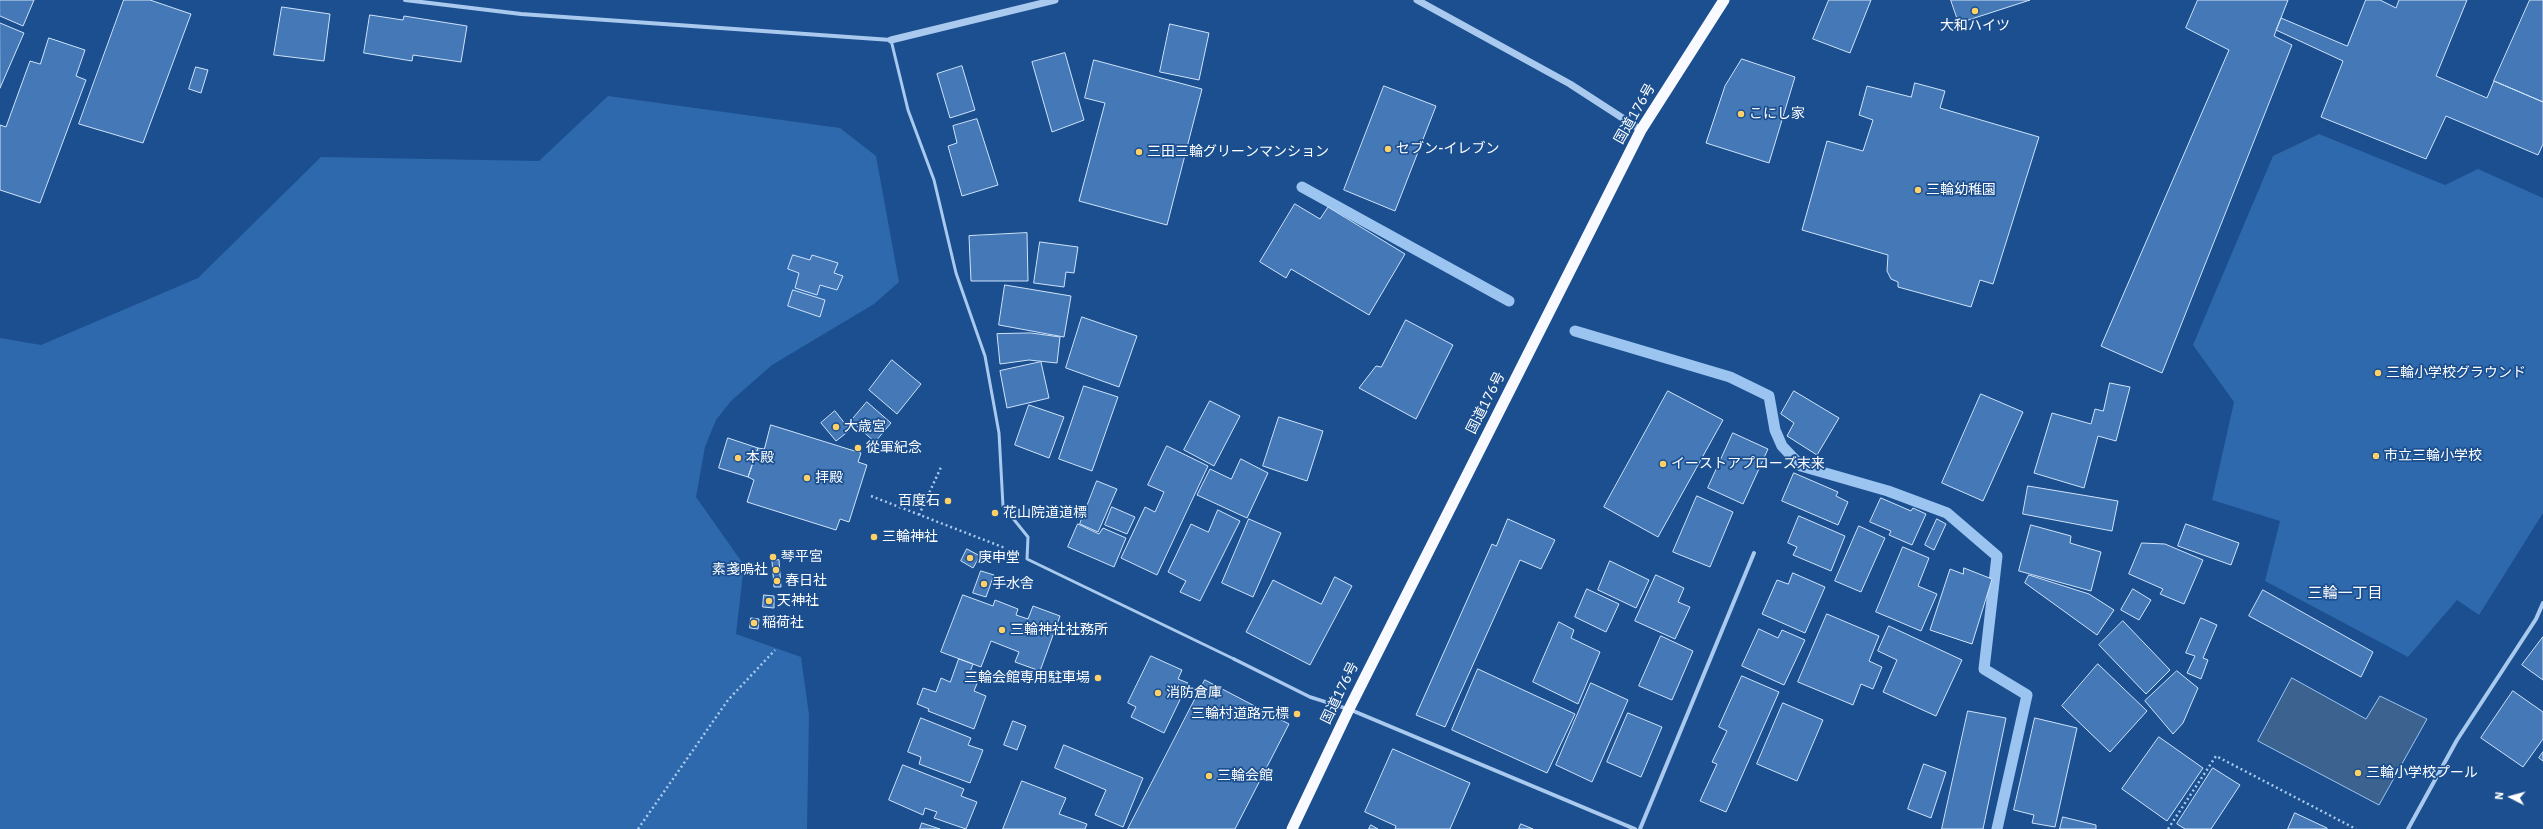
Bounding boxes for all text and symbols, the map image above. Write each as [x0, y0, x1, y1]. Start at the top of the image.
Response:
marker: 大和ハイツ [1970, 6, 1980, 16]
place label: 大和ハイツ [1940, 18, 2010, 34]
street label: 国道176号 [1611, 81, 1659, 147]
place label: こにし家 [1749, 106, 1805, 122]
marker: こにし家 [1736, 109, 1746, 119]
place label: セブン-イレブン [1396, 141, 1500, 157]
place label: 三田三輪グリーンマンション [1147, 144, 1329, 160]
marker: セブン-イレブン [1383, 144, 1393, 154]
marker: 三田三輪グリーンマンション [1134, 147, 1144, 157]
place label: 三輪幼稚園 [1926, 182, 1996, 198]
marker: 三輪幼稚園 [1913, 185, 1923, 195]
place label: 三輪小学校グラウンド [2386, 365, 2526, 381]
marker: 三輪小学校グラウンド [2373, 368, 2383, 378]
street label: 国道176号 [1463, 369, 1509, 437]
place label: 大歳宮 [844, 419, 886, 435]
marker: 大歳宮 [831, 422, 841, 432]
place label: 從軍紀念 [866, 440, 922, 456]
marker: 從軍紀念 [853, 443, 863, 453]
place label: 市立三輪小学校 [2384, 448, 2482, 464]
place label: 本殿 [746, 450, 774, 466]
marker: 市立三輪小学校 [2371, 451, 2381, 461]
marker: 本殿 [733, 453, 743, 463]
place label: イーストアプローズ末来 [1671, 456, 1825, 472]
marker: イーストアプローズ末来 [1658, 459, 1668, 469]
place label: 拝殿 [815, 470, 843, 486]
marker: 拝殿 [802, 473, 812, 483]
place label: 百度石 [898, 493, 940, 509]
marker: 百度石 [943, 496, 953, 506]
place label: 花山院道道標 [1003, 505, 1087, 521]
marker: 花山院道道標 [990, 508, 1000, 518]
place label: 三輪神社 [882, 529, 938, 545]
marker: 三輪神社 [869, 532, 879, 542]
place label: 琴平宮 [781, 549, 823, 565]
place label: 庚申堂 [978, 550, 1020, 566]
marker: 琴平宮 [768, 552, 778, 562]
marker: 庚申堂 [965, 553, 975, 563]
place label: 素戔嗚社 [712, 562, 768, 578]
marker: 素戔嗚社 [771, 565, 781, 575]
place label: 春日社 [785, 573, 827, 589]
marker: 春日社 [772, 576, 782, 586]
place label: 手水舎 [992, 576, 1034, 592]
marker: 手水舎 [979, 579, 989, 589]
district label: 三輪一丁目 [2308, 585, 2382, 603]
place label: 天神社 [777, 593, 819, 609]
marker: 天神社 [764, 596, 774, 606]
place label: 稲荷社 [762, 615, 804, 631]
marker: 稲荷社 [749, 618, 759, 628]
place label: 三輪神社社務所 [1010, 622, 1108, 638]
marker: 三輪神社社務所 [997, 625, 1007, 635]
street label: 国道176号 [1318, 659, 1362, 727]
place label: 三輪会館専用駐車場 [964, 670, 1090, 686]
marker: 三輪会館専用駐車場 [1093, 673, 1103, 683]
place label: 消防倉庫 [1166, 685, 1222, 701]
marker: 消防倉庫 [1153, 688, 1163, 698]
place label: 三輪村道路元標 [1191, 706, 1289, 722]
marker: 三輪村道路元標 [1292, 709, 1302, 719]
place label: 三輪小学校プール [2366, 765, 2478, 781]
place label: 三輪会館 [1217, 768, 1273, 784]
marker: 三輪小学校プール [2353, 768, 2363, 778]
marker: 三輪会館 [1204, 771, 1214, 781]
north arrow [2491, 777, 2531, 817]
text: N [2492, 791, 2506, 800]

